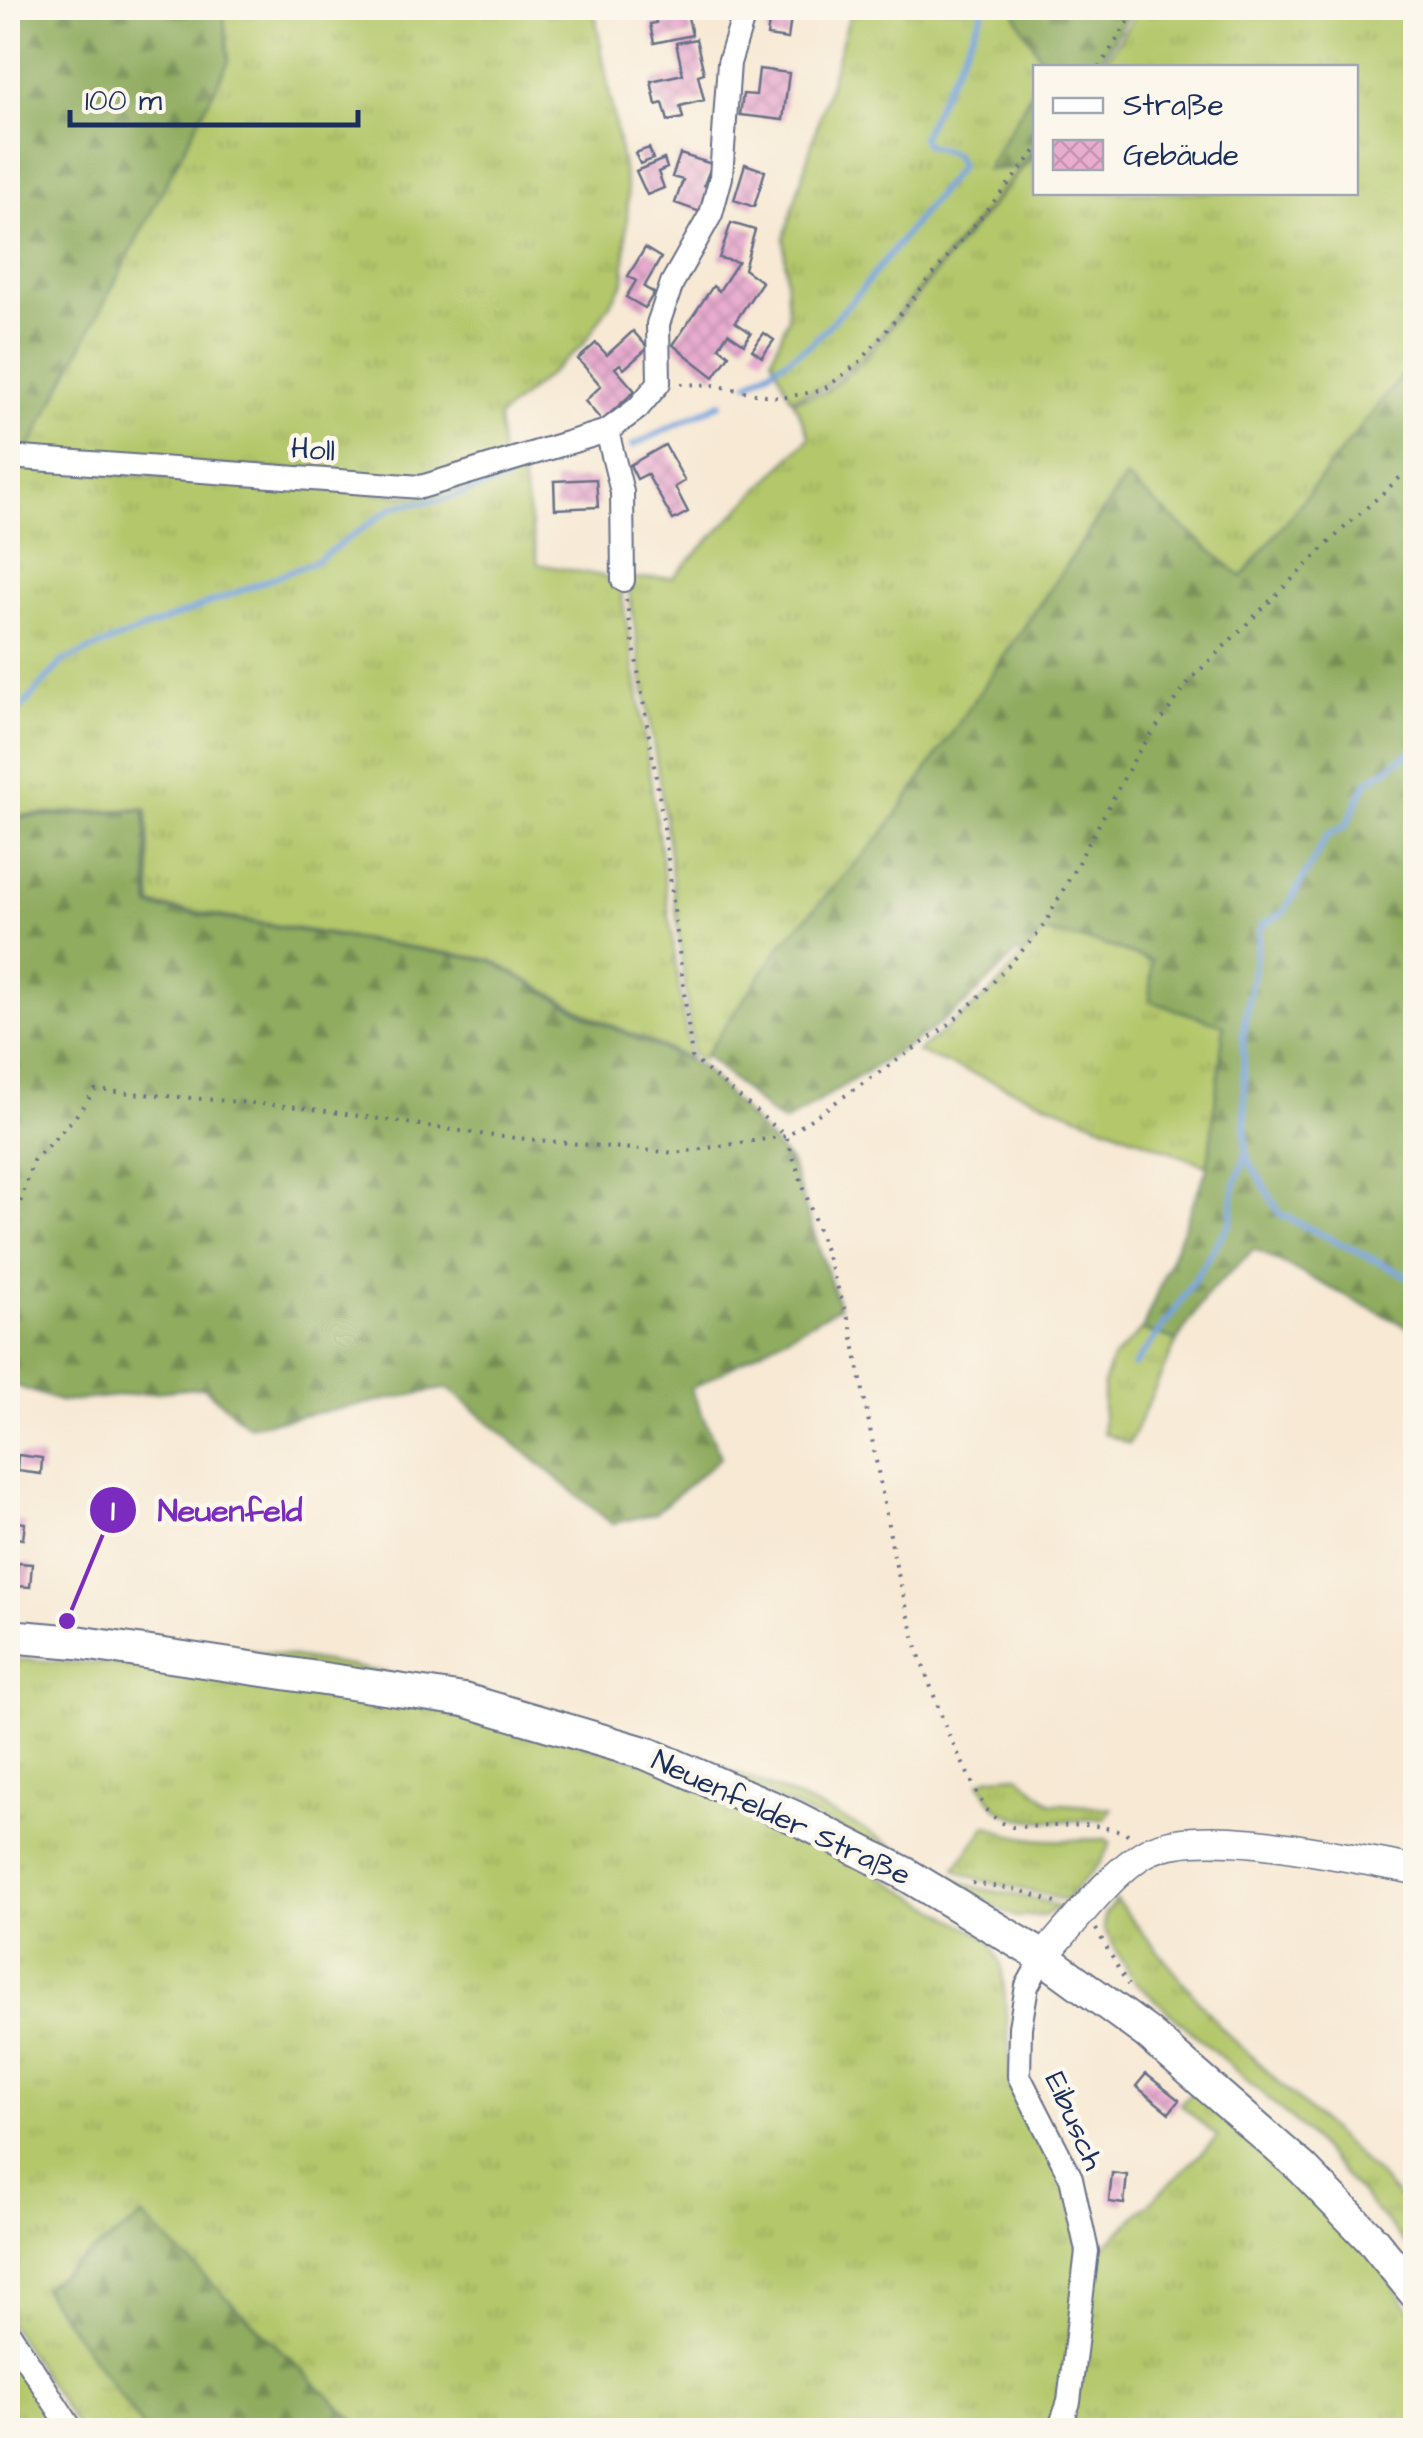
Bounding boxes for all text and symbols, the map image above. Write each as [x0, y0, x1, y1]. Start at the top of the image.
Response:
scale bar [70, 65, 358, 127]
legend [1033, 65, 1358, 195]
text: 100 m [85, 80, 163, 122]
text: Straße [1123, 85, 1224, 127]
text: Gebäude [1123, 135, 1239, 177]
street label: Holl [289, 427, 337, 473]
callout: Neuenfeld [88, 1479, 322, 1541]
text: Neuenfeld [158, 1489, 303, 1534]
text: 1 [111, 1490, 115, 1532]
street label: Neuenfelder Straße [645, 1740, 917, 1896]
street label: Eibusch [1034, 2065, 1114, 2177]

